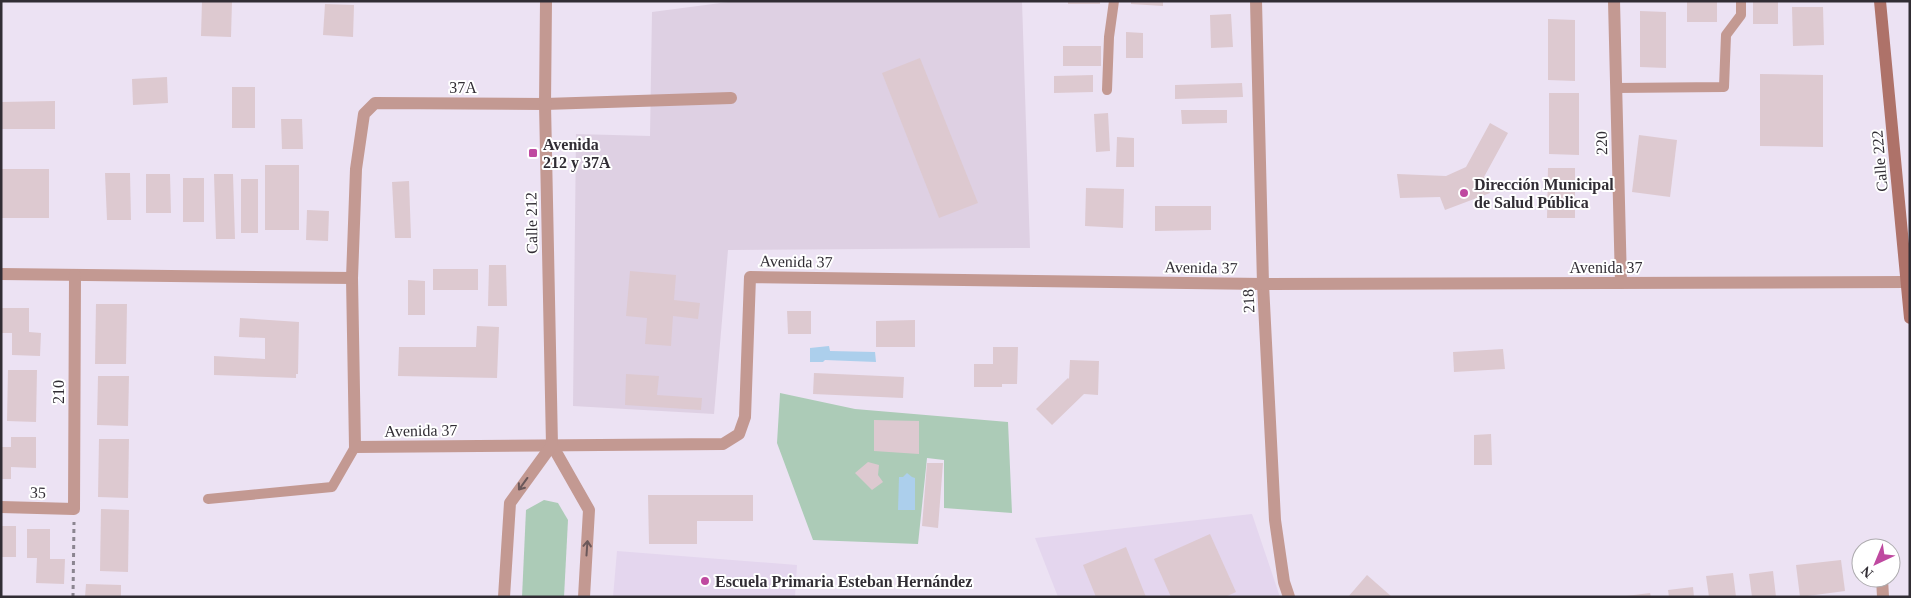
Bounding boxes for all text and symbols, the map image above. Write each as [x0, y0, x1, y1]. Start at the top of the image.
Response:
street label: 37A [449, 79, 477, 96]
street label: Calle 222 [1868, 129, 1891, 192]
street label: 220 [1593, 131, 1610, 155]
place label: Avenida 212 y 37A [543, 136, 611, 172]
marker: Avenida 212 y 37A [527, 147, 539, 159]
place label: Dirección Municipal de Salud Pública [1474, 176, 1614, 211]
marker: Dirección Municipal de Salud Pública [1458, 187, 1470, 199]
street label: Calle 212 [522, 192, 541, 254]
street label: Avenida 37 [759, 252, 833, 271]
street label: Avenida 37 [1164, 258, 1238, 277]
street label: Avenida 37 [1569, 259, 1643, 276]
street label: 218 [1239, 289, 1258, 313]
street label: 210 [50, 380, 67, 404]
street label: Avenida 37 [384, 421, 458, 440]
one-way arrow [518, 477, 529, 491]
street label: 35 [30, 484, 46, 501]
north arrow [1851, 538, 1901, 588]
one-way arrow [582, 540, 591, 556]
text: N [1858, 563, 1876, 581]
place label: Escuela Primaria Esteban Hernández [715, 573, 972, 590]
marker: Escuela Primaria Esteban Hernández [699, 575, 711, 587]

